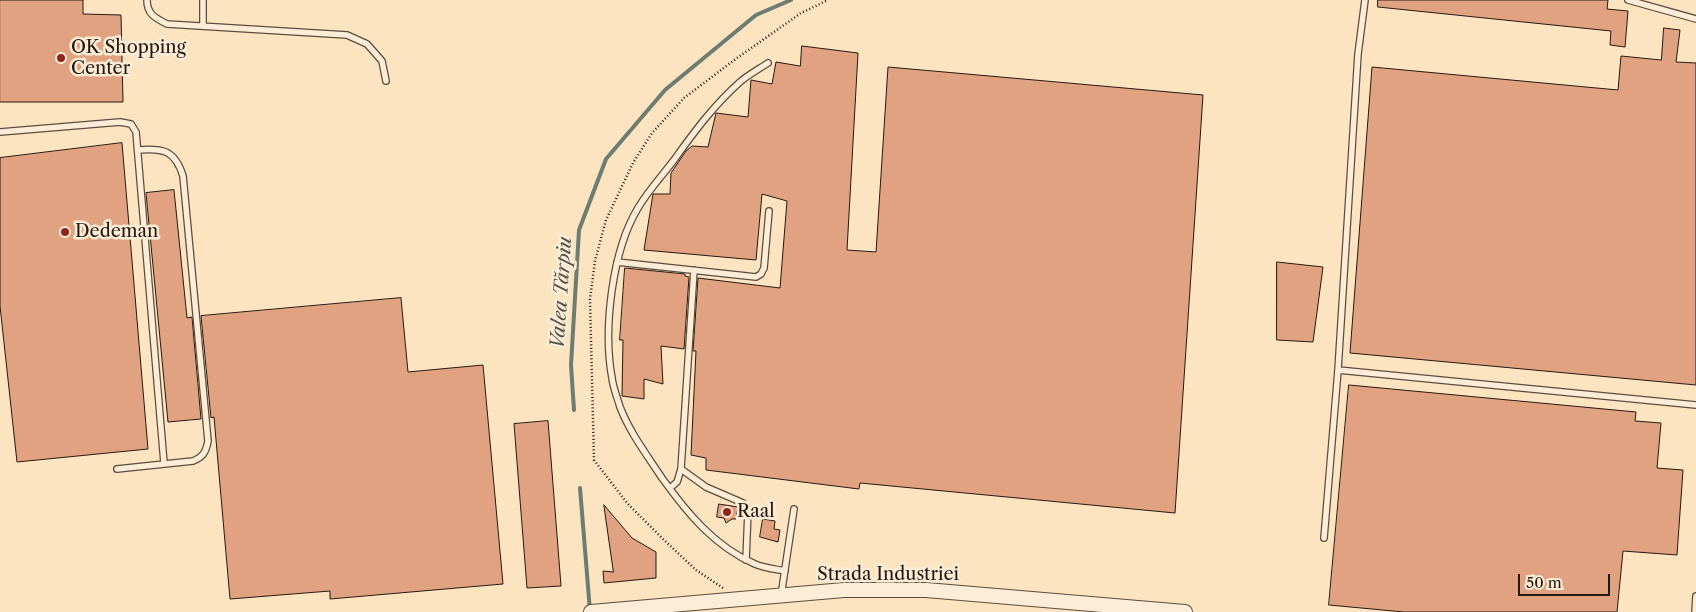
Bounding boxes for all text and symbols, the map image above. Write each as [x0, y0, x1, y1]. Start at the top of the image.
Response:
place label: OK Shopping Center [71, 37, 186, 80]
marker: OK Shopping Center [55, 52, 67, 64]
place label: Dedeman [75, 221, 158, 243]
marker: Dedeman [59, 226, 71, 238]
water label: Valea Tărpiu [547, 236, 577, 350]
place label: Raal [737, 501, 774, 523]
marker: Raal [721, 506, 733, 518]
street label: Strada Industriei [817, 564, 959, 586]
scale bar [1521, 564, 1614, 596]
text: 50 m [1526, 573, 1562, 592]

